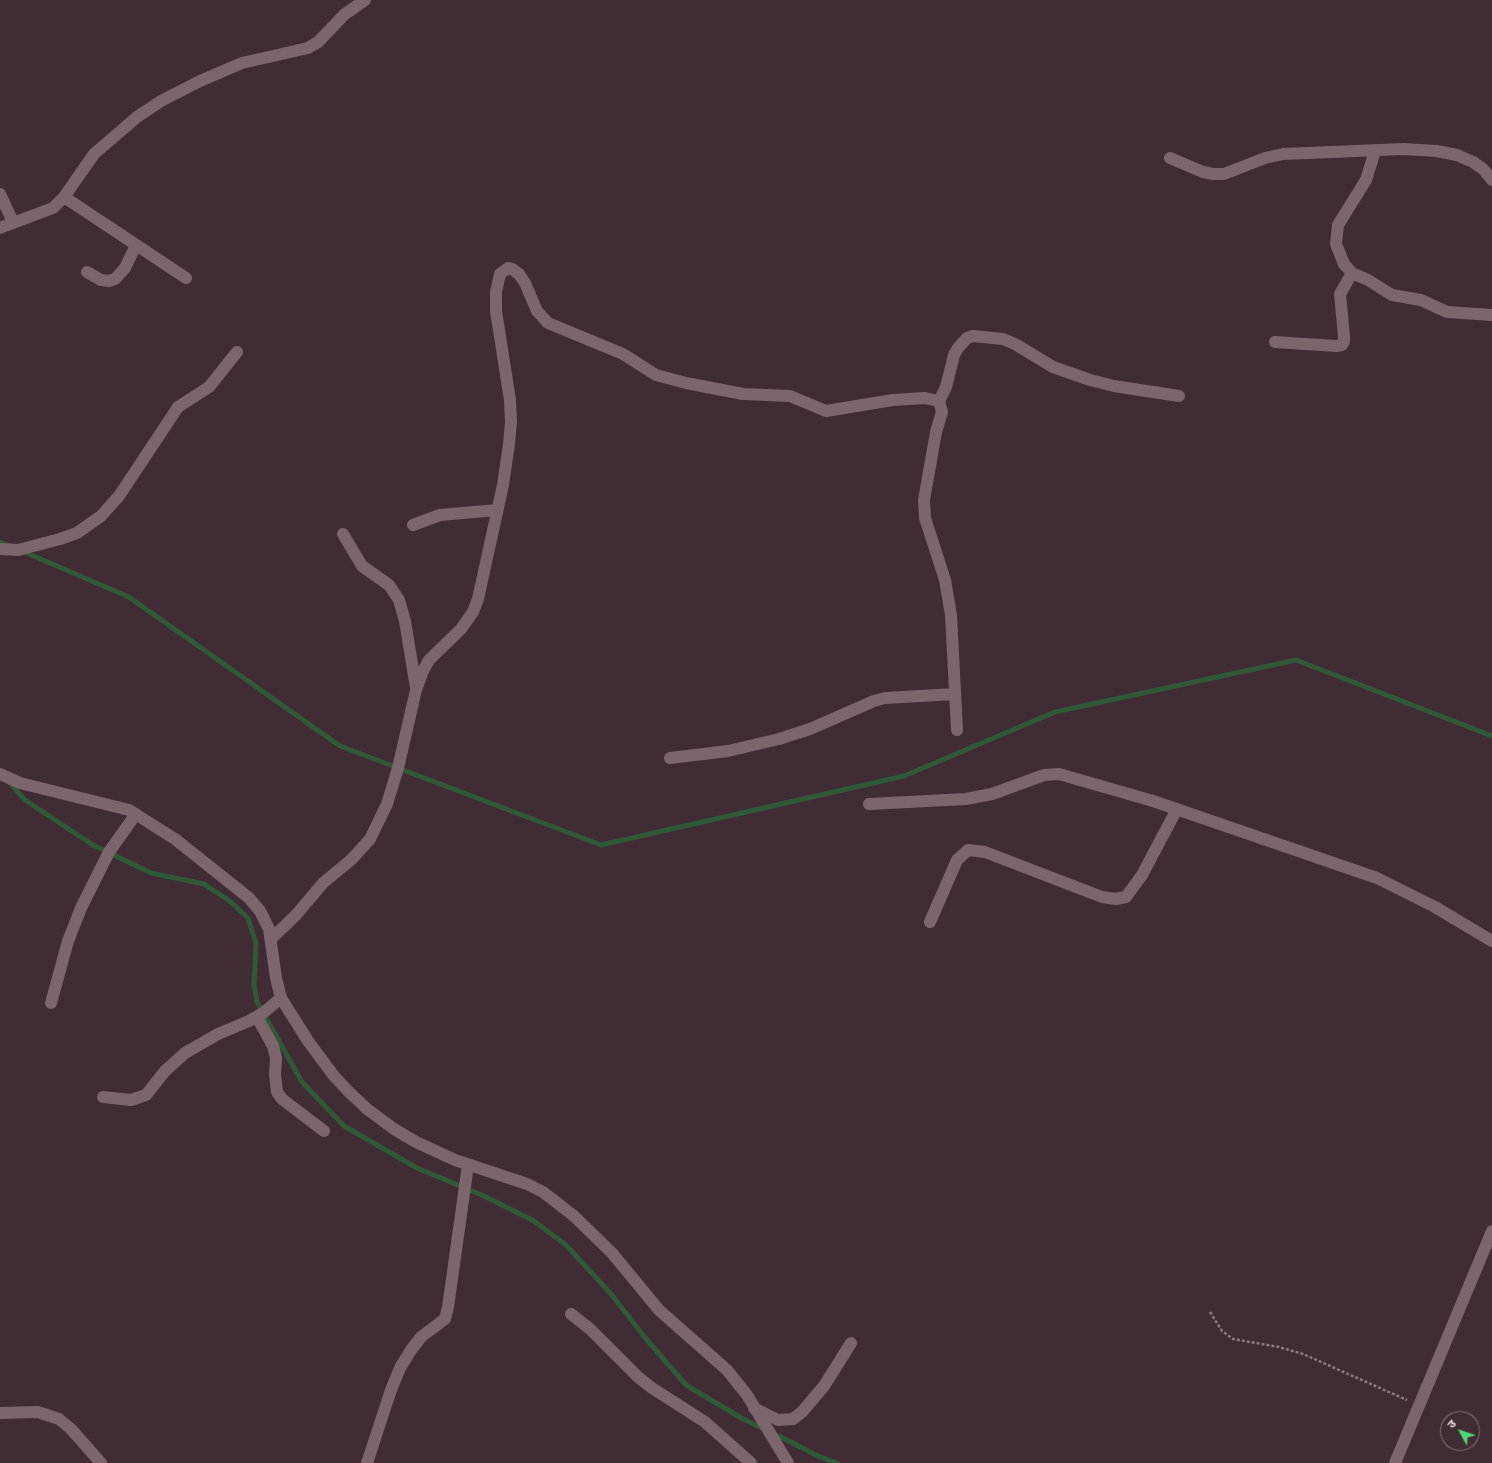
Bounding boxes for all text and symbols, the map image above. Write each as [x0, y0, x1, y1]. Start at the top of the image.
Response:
north arrow [1440, 1411, 1480, 1451]
text: उ [1445, 1418, 1458, 1430]

